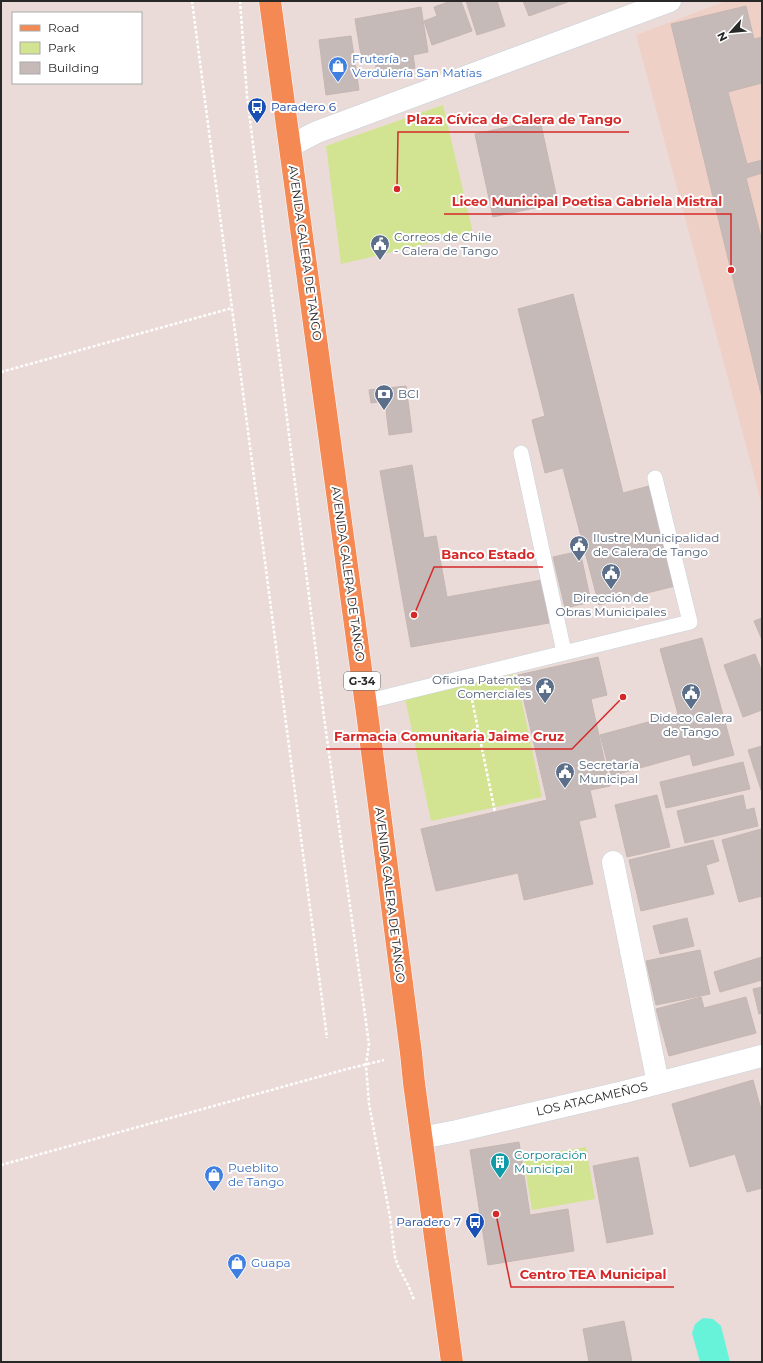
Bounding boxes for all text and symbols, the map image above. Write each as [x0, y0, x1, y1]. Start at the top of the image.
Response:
legend [12, 12, 142, 84]
north arrow [711, 12, 751, 52]
text: Road [48, 20, 79, 35]
text: N [714, 29, 730, 44]
text: Park [48, 40, 76, 55]
place label: Frutería - Verdulería San Matías [352, 51, 482, 80]
shop icon: Frutería - Verdulería San Matías [327, 55, 349, 83]
text: Building [48, 60, 99, 75]
bus stop icon: Paradero 6 [246, 96, 268, 124]
place label: Paradero 6 [271, 99, 336, 114]
callout: Plaza Cívica de Calera de Tango [398, 107, 629, 132]
text: Plaza Cívica de Calera de Tango [406, 111, 622, 127]
street label: AVENIDA CALERA DE TANGO [286, 164, 325, 342]
callout: Liceo Municipal Poetisa Gabriela Mistral [444, 189, 731, 214]
text: Liceo Municipal Poetisa Gabriela Mistral [452, 193, 722, 209]
place label: Correos de Chile - Calera de Tango [394, 229, 498, 258]
public building icon: Correos de Chile - Calera de Tango [369, 233, 391, 261]
bank icon: BCI [373, 383, 395, 411]
place label: BCI [398, 386, 419, 401]
street label: AVENIDA CALERA DE TANGO [329, 485, 368, 663]
place label: Ilustre Municipalidad de Calera de Tango [593, 530, 719, 559]
public building icon: Ilustre Municipalidad de Calera de Tango [568, 534, 590, 562]
callout: Banco Estado [434, 542, 543, 567]
text: Banco Estado [441, 546, 535, 562]
public building icon: Dirección de Obras Municipales [600, 562, 622, 590]
place label: Dirección de Obras Municipales [556, 590, 667, 619]
road number: G-34 [344, 672, 380, 690]
place label: Oficina Patentes Comerciales [432, 672, 531, 701]
public building icon: Oficina Patentes Comerciales [534, 676, 556, 704]
public building icon: Dideco Calera de Tango [680, 682, 702, 710]
place label: Dideco Calera de Tango [649, 710, 733, 739]
callout: Farmacia Comunitaria Jaime Cruz [326, 724, 572, 749]
text: Farmacia Comunitaria Jaime Cruz [334, 728, 564, 744]
place label: Secretaría Municipal [579, 757, 639, 786]
public building icon: Secretaría Municipal [554, 761, 576, 789]
street label: AVENIDA CALERA DE TANGO [372, 806, 409, 984]
street label: LOS ATACAMEÑOS [535, 1078, 649, 1119]
place label: Corporación Municipal [514, 1147, 587, 1176]
building icon: Corporación Municipal [489, 1151, 511, 1179]
place label: Pueblito de Tango [228, 1160, 284, 1189]
shop icon: Pueblito de Tango [203, 1164, 225, 1192]
bus stop icon: Paradero 7 [464, 1211, 486, 1239]
place label: Paradero 7 [396, 1214, 461, 1229]
shop icon: Guapa [226, 1252, 248, 1280]
place label: Guapa [251, 1255, 291, 1270]
callout: Centro TEA Municipal [511, 1262, 674, 1287]
text: Centro TEA Municipal [520, 1266, 666, 1282]

